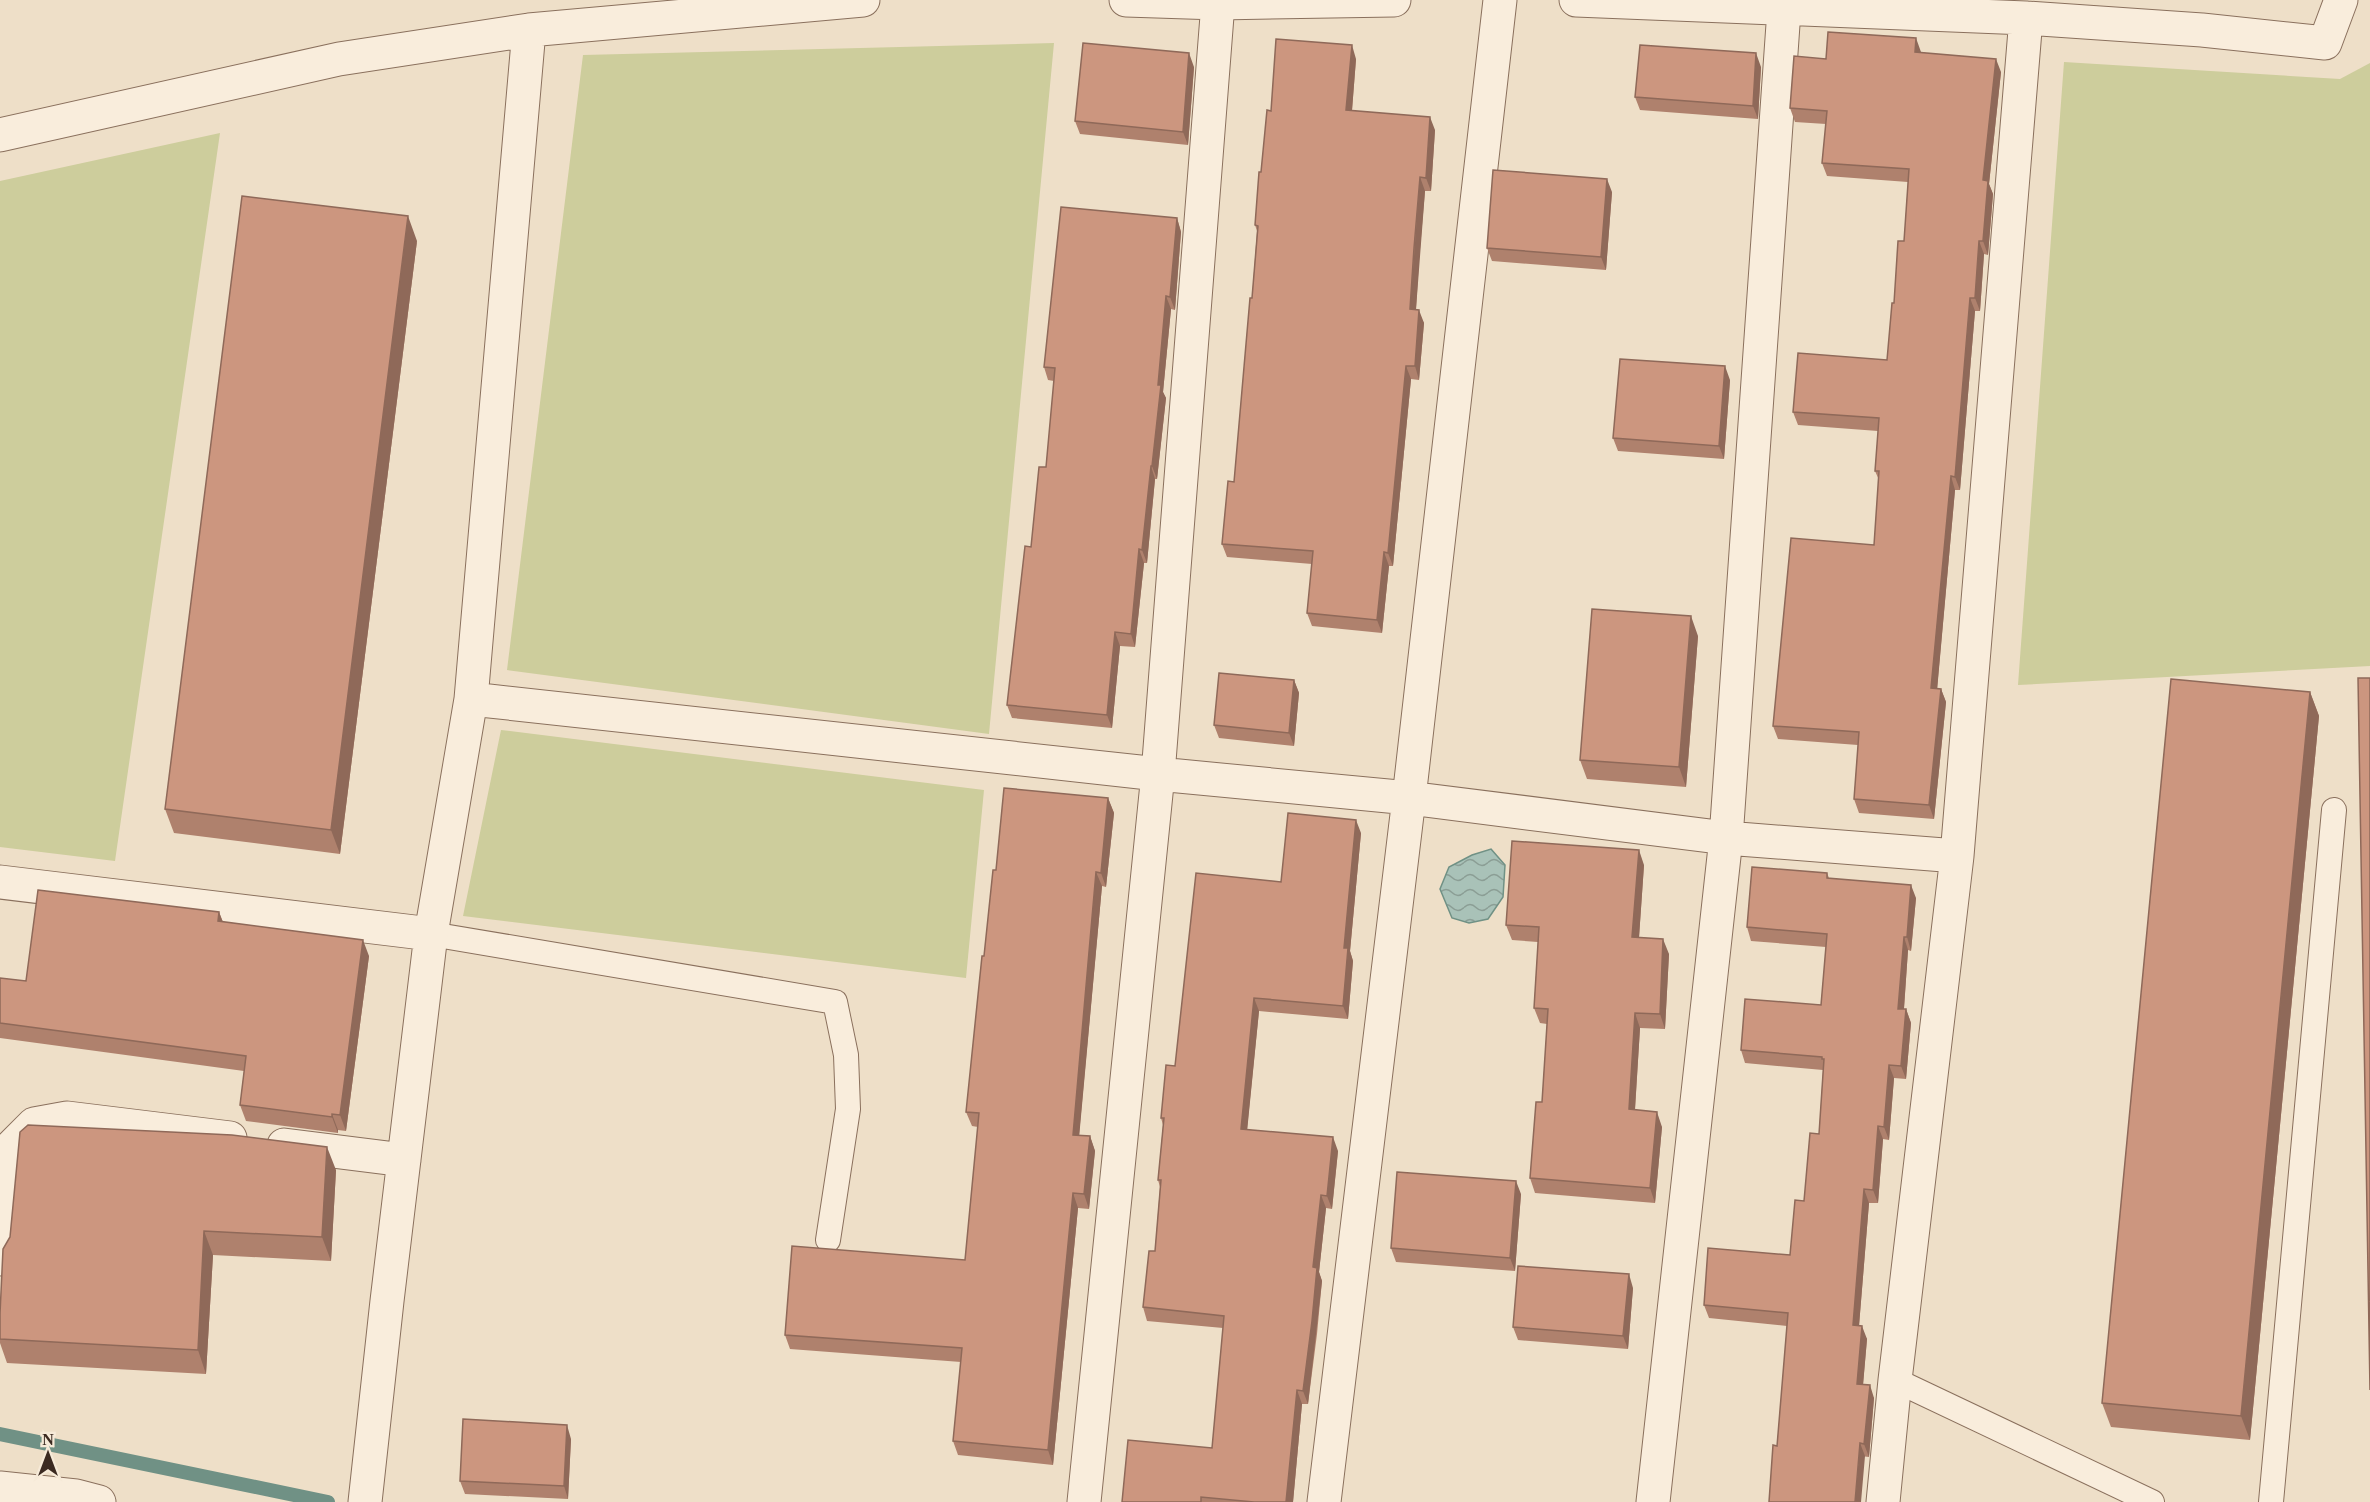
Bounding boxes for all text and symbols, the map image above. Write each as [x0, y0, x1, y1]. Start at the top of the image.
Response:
north arrow [18, 1424, 78, 1484]
text: N [42, 1431, 54, 1448]

